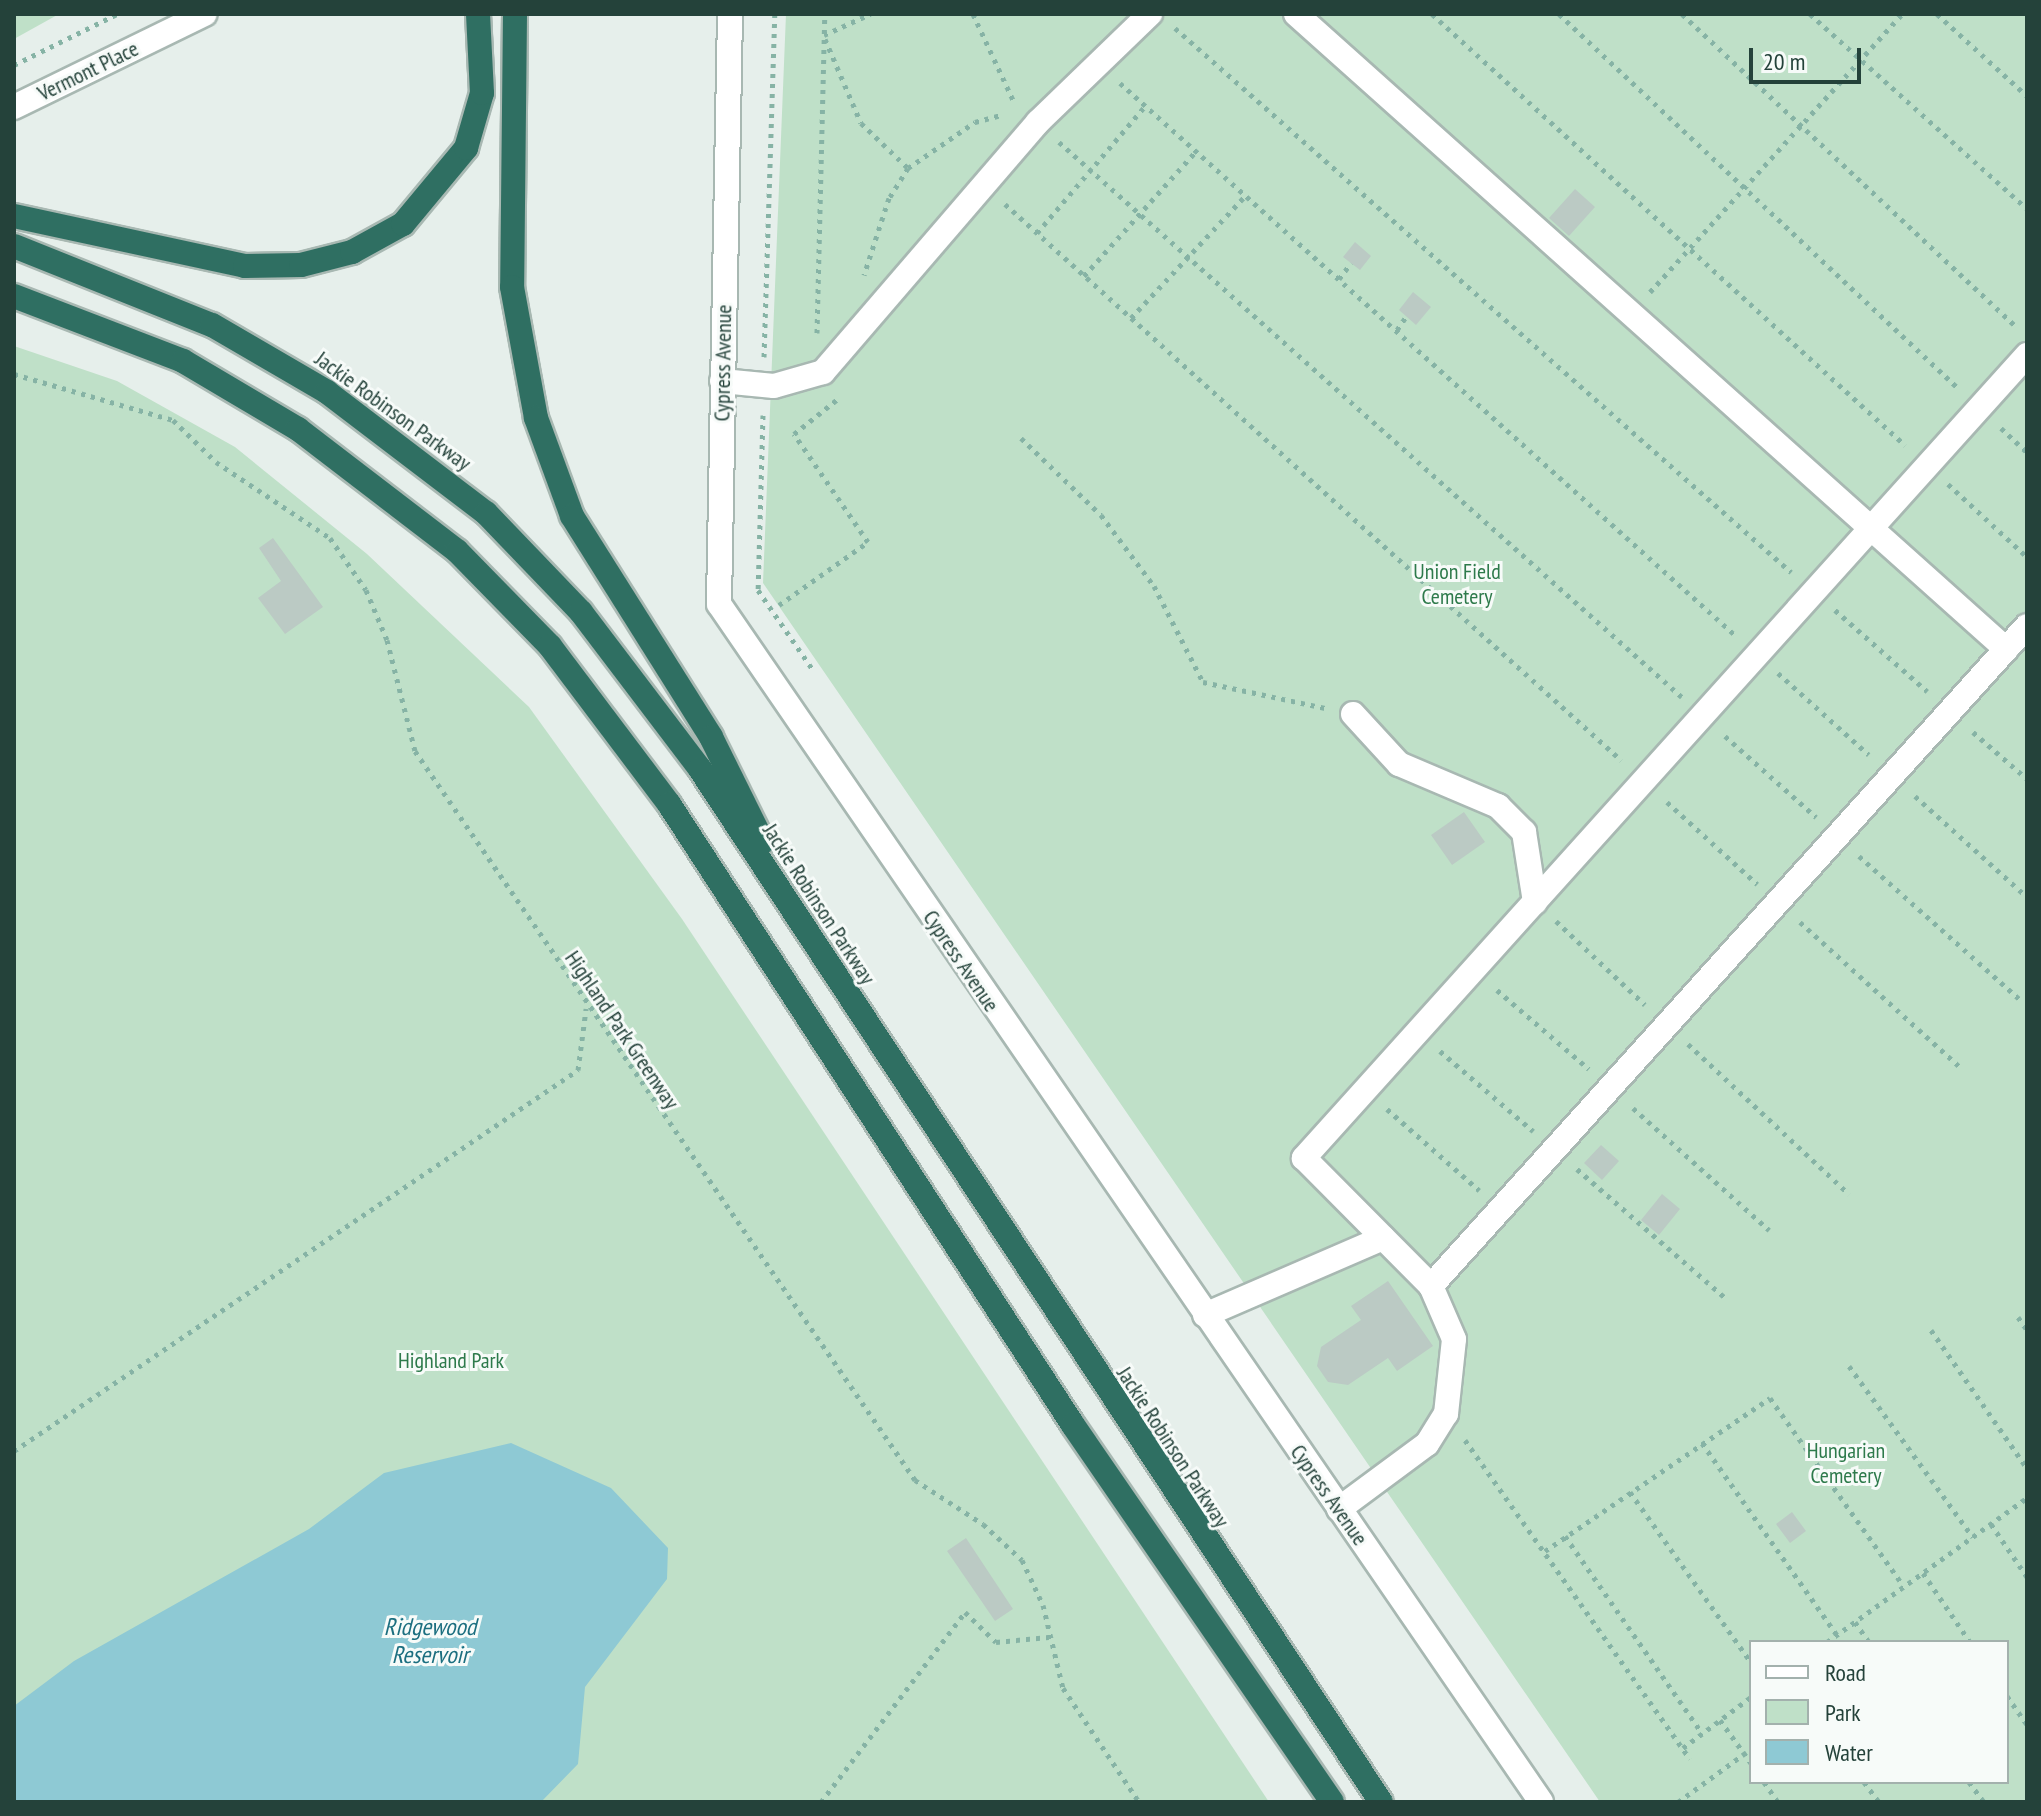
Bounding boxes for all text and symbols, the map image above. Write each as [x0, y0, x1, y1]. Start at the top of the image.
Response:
scale bar [1753, 32, 1865, 82]
street label: Vermont Place [33, 35, 143, 107]
text: 20 m [1763, 46, 1805, 77]
street label: Cypress Avenue [709, 304, 737, 422]
street label: Jackie Robinson Parkway [310, 346, 476, 476]
park label: Union Field Cemetery [1413, 558, 1501, 610]
street label: Jackie Robinson Parkway [757, 819, 881, 989]
street label: Cypress Avenue [917, 905, 1005, 1017]
street label: Highland Park Greenway [559, 946, 685, 1114]
park label: Highland Park [398, 1348, 504, 1374]
street label: Jackie Robinson Parkway [1111, 1362, 1235, 1532]
park label: Hungarian Cemetery [1807, 1437, 1885, 1488]
street label: Cypress Avenue [1285, 1439, 1373, 1551]
water label: Ridgewood Reservoir [384, 1613, 476, 1669]
legend [1749, 1640, 2009, 1784]
text: Road [1825, 1657, 1866, 1688]
text: Park [1825, 1697, 1861, 1728]
text: Water [1825, 1737, 1873, 1768]

